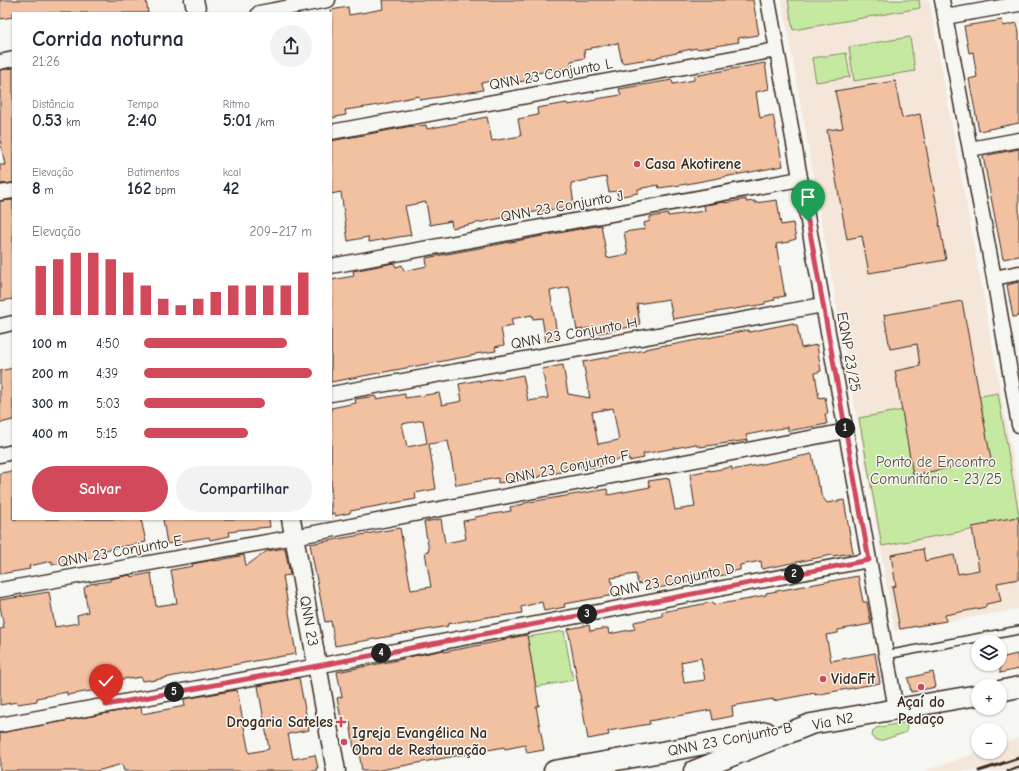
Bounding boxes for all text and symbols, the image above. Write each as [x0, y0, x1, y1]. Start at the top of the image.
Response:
button: share [270, 25, 312, 67]
text: Corrida noturna [32, 26, 184, 52]
text: 21:26 [32, 54, 60, 69]
street label: QNN 23 Conjunto L [488, 54, 615, 94]
text: Distância [32, 98, 74, 111]
text: Tempo [127, 98, 158, 111]
text: Ritmo [223, 98, 250, 111]
text: 0.53 [32, 111, 62, 130]
text: 2:40 [127, 111, 157, 130]
text: 5:01 [223, 111, 252, 130]
text: km [62, 116, 80, 129]
text: /km [252, 116, 275, 129]
place label: Casa Akotirene [645, 155, 741, 173]
marker: Casa Akotirene [632, 159, 642, 169]
text: Elevação [32, 166, 73, 179]
text: Batimentos [127, 166, 179, 179]
text: kcal [223, 166, 241, 179]
text: 8 [32, 179, 41, 198]
text: 162 [127, 179, 151, 198]
text: 42 [223, 179, 239, 198]
pin [791, 180, 825, 221]
text: m [41, 184, 54, 197]
text: bpm [151, 184, 176, 197]
street label: QNN 23 Conjunto J [499, 186, 625, 226]
icon: arrive [797, 186, 819, 208]
text: Elevação [32, 224, 81, 239]
text: 209–217 m [249, 224, 312, 239]
street label: EQNP 23/25 [833, 311, 865, 393]
street label: QNN 23 Conjunto H [509, 313, 639, 353]
text: 100 m [32, 336, 67, 351]
text: 4:50 [96, 336, 120, 351]
text: 200 m [32, 366, 68, 381]
text: 4:39 [96, 366, 118, 381]
text: 300 m [32, 396, 68, 411]
text: 5:03 [96, 396, 120, 411]
pin: 1 [835, 418, 855, 438]
text: 1 [843, 421, 847, 434]
text: 400 m [32, 426, 68, 441]
text: 5:15 [96, 426, 118, 441]
street label: QNN 23 Conjunto F [503, 446, 631, 488]
park label: Ponto de Encontro Comunitário - 23/25 [870, 453, 1002, 488]
button: Salvar [32, 466, 168, 512]
button: Compartilhar [176, 466, 312, 512]
street label: QNN 23 Conjunto E [56, 531, 184, 571]
street label: QNN 23 Conjunto D [608, 559, 736, 601]
pin: 2 [784, 564, 804, 584]
text: 2 [791, 567, 797, 580]
street label: QNN 23 [296, 594, 322, 648]
pin: 3 [577, 604, 597, 624]
text: 3 [584, 607, 590, 620]
map controls [971, 635, 1007, 759]
button: layers [971, 635, 1007, 671]
pin: 4 [371, 643, 391, 663]
text: 4 [378, 646, 384, 659]
pin [89, 664, 123, 705]
icon: check [95, 670, 117, 692]
place label: VidaFit [831, 670, 877, 688]
marker: VidaFit [818, 674, 828, 684]
button: + [971, 679, 1007, 715]
pin: 5 [164, 682, 184, 702]
marker: Açaí do Pedaço [916, 682, 926, 692]
text: 5 [171, 685, 177, 698]
place label: Açaí do Pedaço [897, 693, 945, 728]
street label: Via N2 [811, 708, 855, 734]
place label: Drogaria Sateles [227, 713, 333, 731]
marker: Drogaria Sateles [336, 717, 346, 727]
street label: QNN 23 Conjunto B [666, 718, 794, 760]
button: − [971, 723, 1007, 759]
place label: Igreja Evangélica Na Obra de Restauração [352, 724, 487, 759]
marker: Igreja Evangélica Na Obra de Restauração [339, 737, 349, 747]

